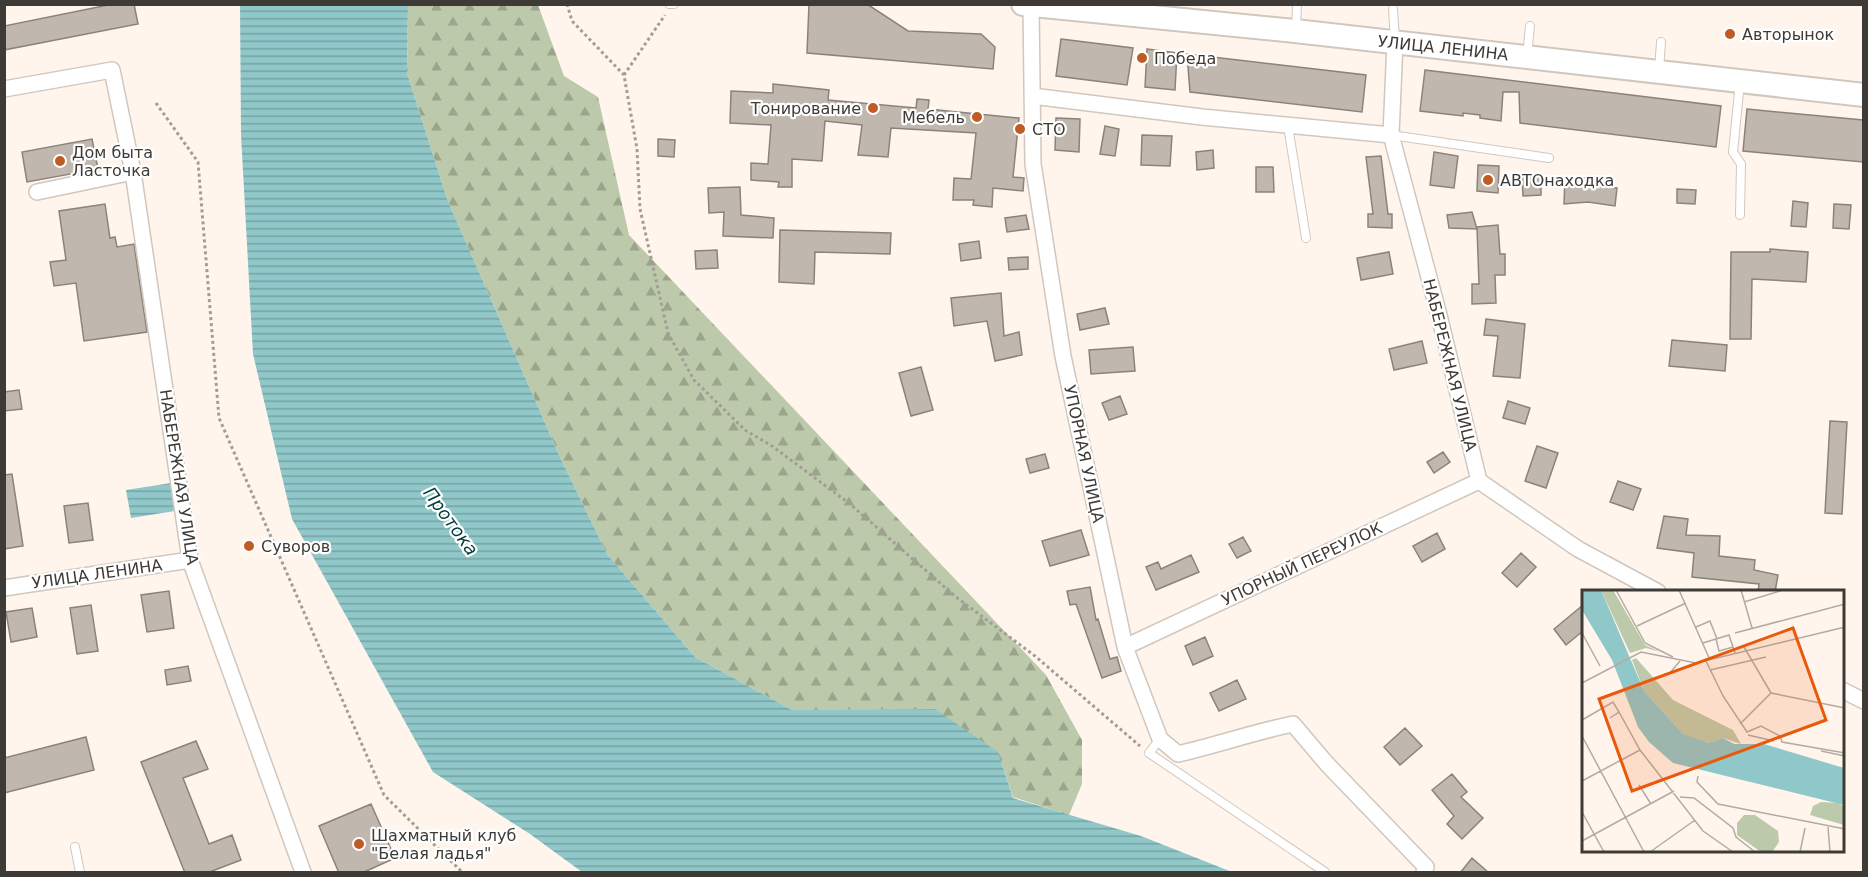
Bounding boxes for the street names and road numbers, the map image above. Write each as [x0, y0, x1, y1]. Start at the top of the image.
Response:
street label: УЛИЦА ЛЕНИНА [1377, 32, 1509, 64]
street label: НАБЕРЕЖНАЯ УЛИЦА [1419, 277, 1481, 453]
street label: УПОРНАЯ УЛИЦА [1060, 383, 1108, 525]
street label: НАБЕРЕЖНАЯ УЛИЦА [156, 388, 202, 566]
street label: УПОРНЫЙ ПЕРЕУЛОК [1219, 518, 1386, 610]
street label: УЛИЦА ЛЕНИНА [31, 555, 163, 593]

